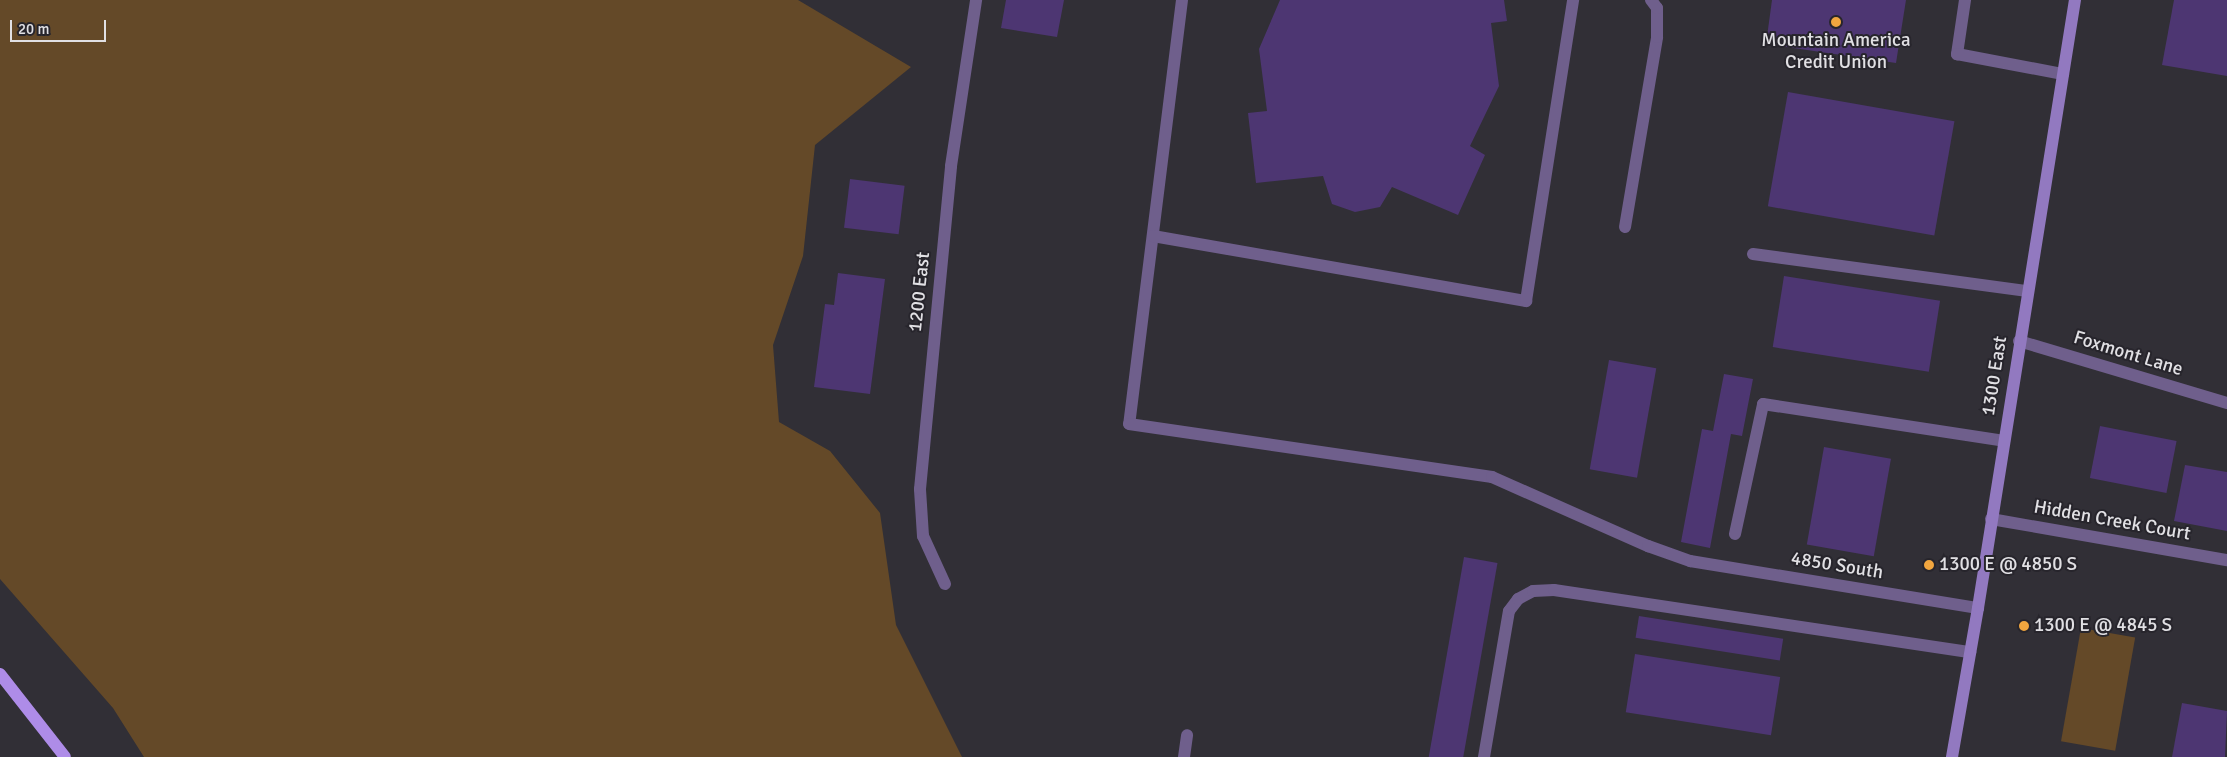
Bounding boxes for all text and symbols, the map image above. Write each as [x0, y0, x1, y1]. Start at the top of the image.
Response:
scale bar [12, 10, 109, 42]
marker: Mountain America Credit Union [1830, 16, 1842, 28]
text: 20 m [18, 20, 49, 38]
place label: Mountain America Credit Union [1761, 30, 1911, 74]
street label: 1200 East [904, 251, 936, 333]
street label: Foxmont Lane [2071, 327, 2185, 381]
street label: 1300 East [1977, 334, 2013, 418]
street label: Hidden Creek Court [2032, 496, 2192, 546]
street label: 4850 South [1789, 547, 1885, 585]
place label: 1300 E @ 4850 S [1939, 554, 2077, 576]
marker: 1300 E @ 4850 S [1923, 559, 1935, 571]
place label: 1300 E @ 4845 S [2034, 615, 2172, 637]
marker: 1300 E @ 4845 S [2018, 620, 2030, 632]

